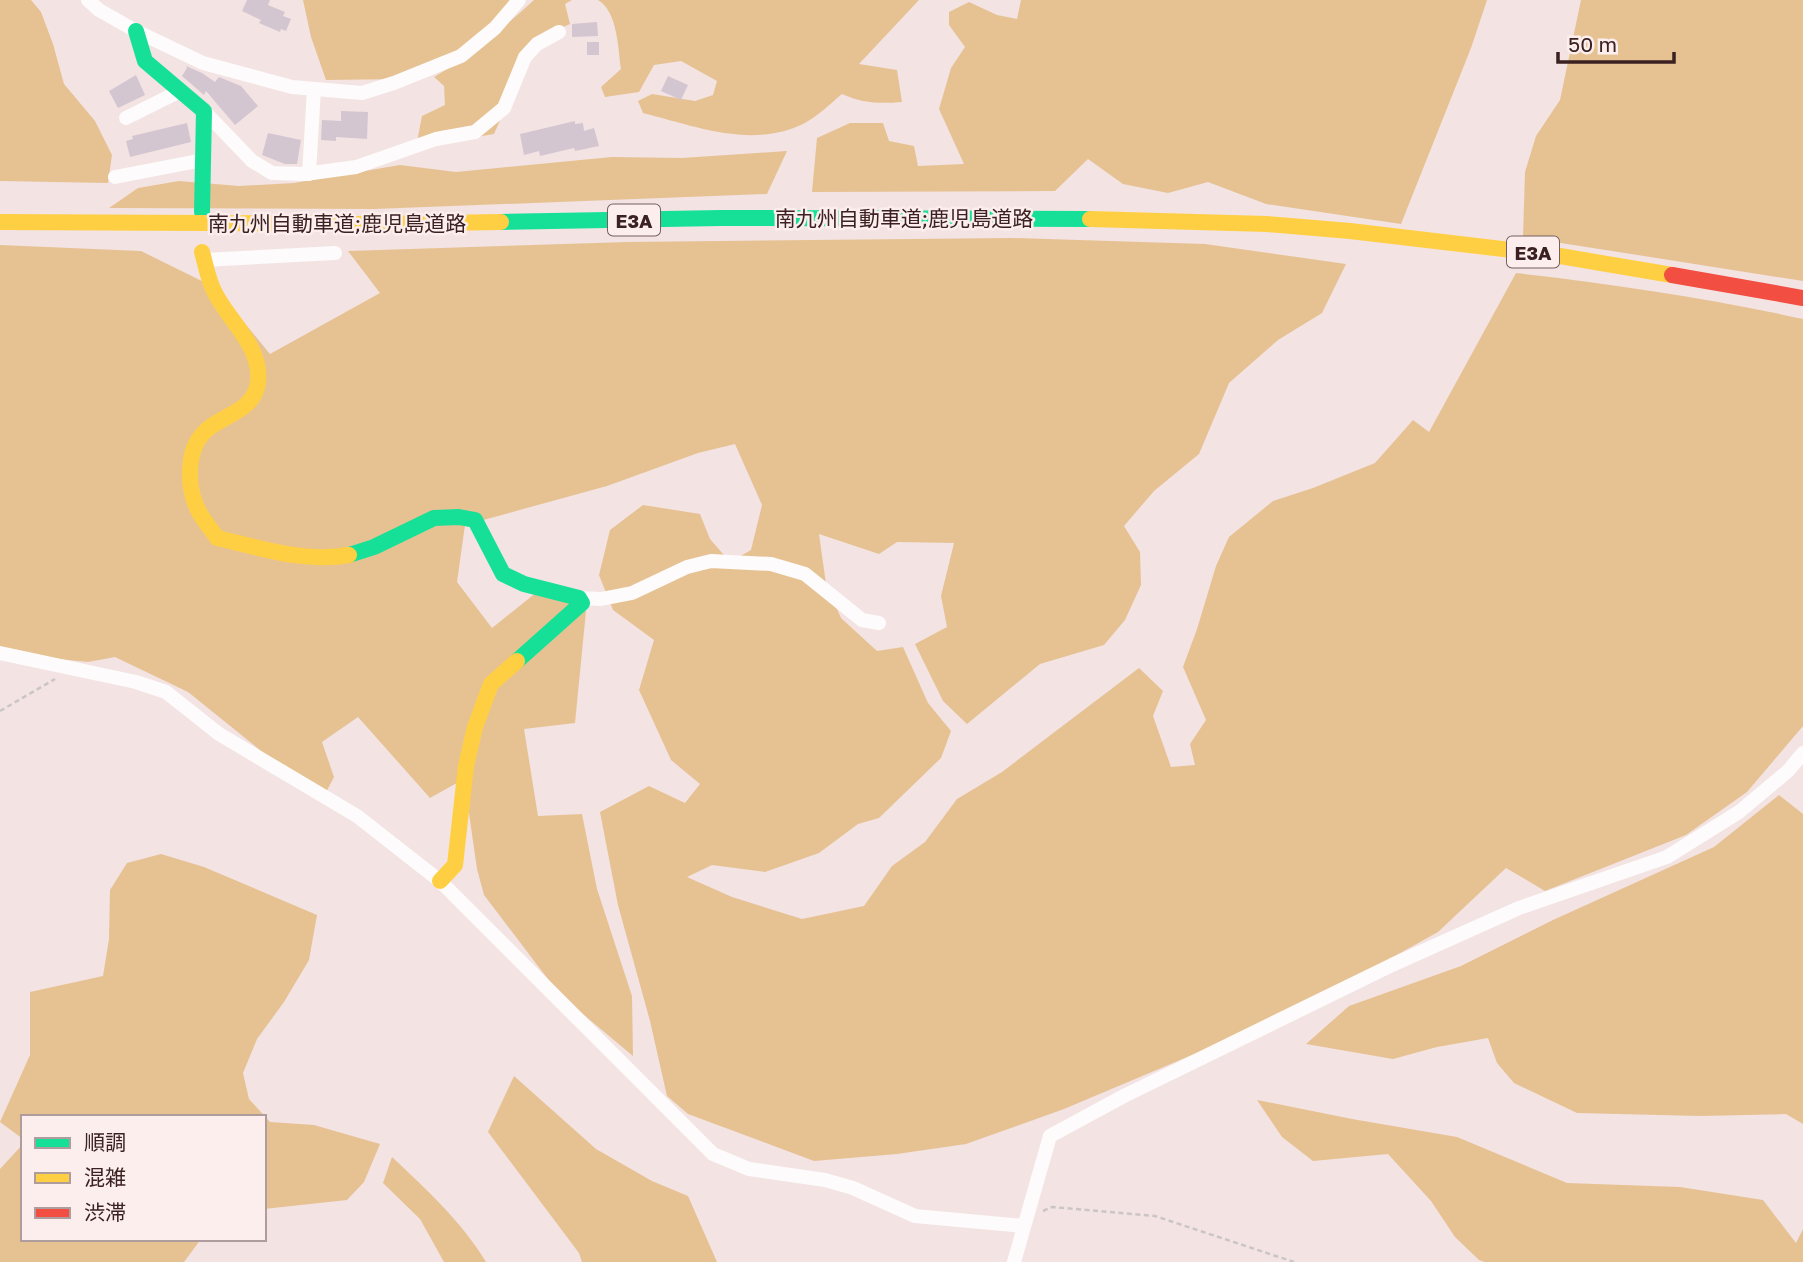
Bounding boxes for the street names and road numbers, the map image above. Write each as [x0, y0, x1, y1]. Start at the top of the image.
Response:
road number: E3A [608, 204, 660, 235]
street label: 南九州自動車道;鹿児島道路 [775, 205, 1033, 231]
street label: 南九州自動車道;鹿児島道路 [208, 210, 466, 236]
road number: E3A [1507, 236, 1559, 268]

